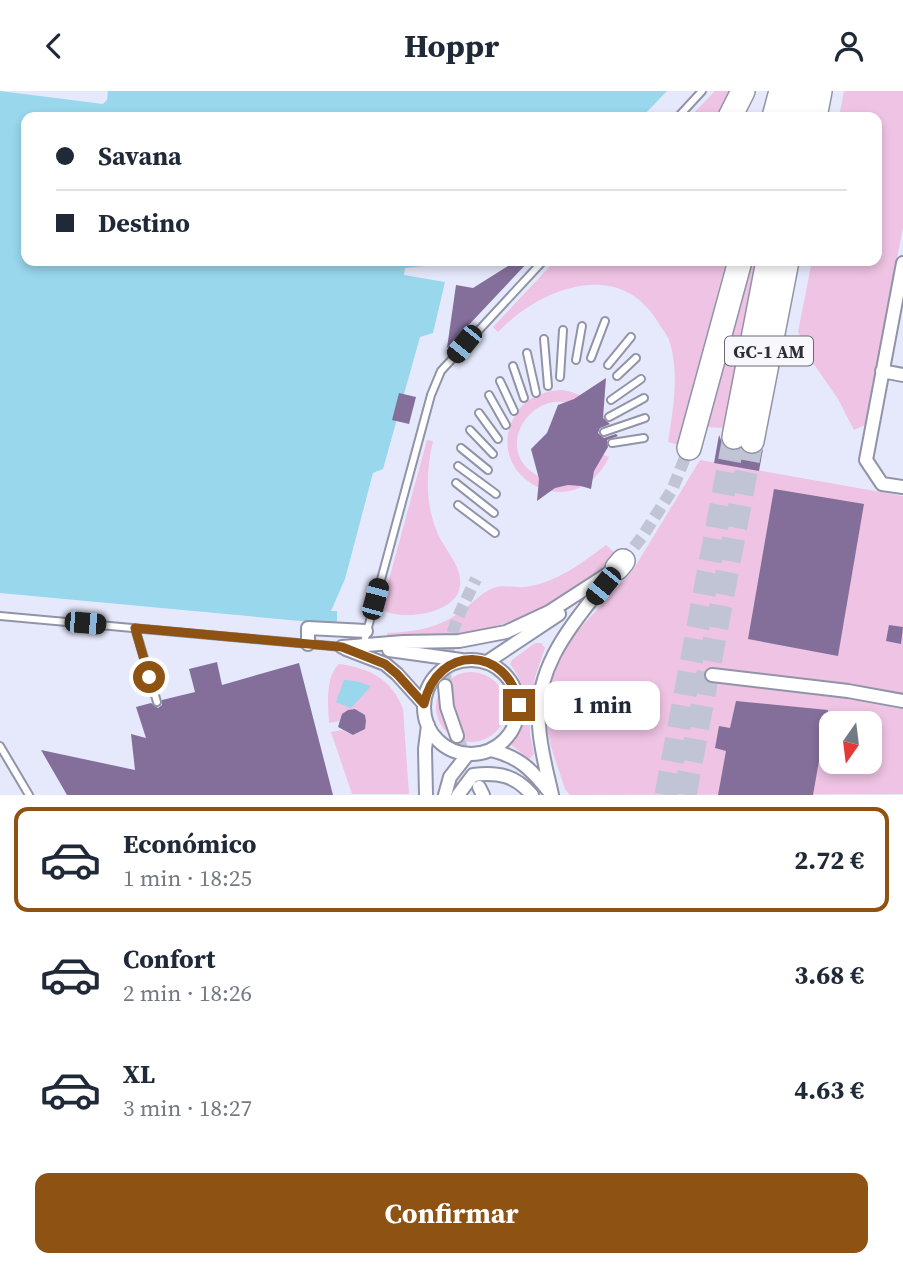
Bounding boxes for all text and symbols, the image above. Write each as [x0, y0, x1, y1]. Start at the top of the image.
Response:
text: Hoppr [404, 24, 499, 68]
icon: back [35, 27, 73, 65]
icon: person [830, 27, 868, 65]
text: Savana [98, 138, 182, 174]
text: Destino [98, 205, 190, 241]
car [443, 321, 486, 367]
road number: GC-1 AM [725, 337, 813, 365]
car [582, 563, 625, 609]
car [360, 576, 391, 622]
car [64, 611, 107, 635]
route start [133, 661, 165, 693]
callout: 1 min [544, 681, 659, 729]
route end [503, 689, 535, 721]
text: 1 min [572, 689, 632, 721]
north arrow [819, 711, 882, 773]
map controls [819, 711, 882, 774]
text: Económico [123, 826, 256, 862]
icon: car [39, 828, 102, 891]
text: 2.72 € [794, 842, 864, 878]
text: 1 min · 18:25 [123, 862, 252, 894]
text: Confort [123, 941, 215, 977]
icon: car [39, 943, 102, 1006]
text: 3.68 € [794, 957, 864, 993]
text: 2 min · 18:26 [123, 977, 252, 1009]
text: XL [123, 1056, 155, 1092]
icon: car [39, 1058, 102, 1121]
text: 4.63 € [794, 1072, 864, 1108]
text: 3 min · 18:27 [123, 1092, 252, 1124]
button: Confirmar [35, 1173, 868, 1253]

